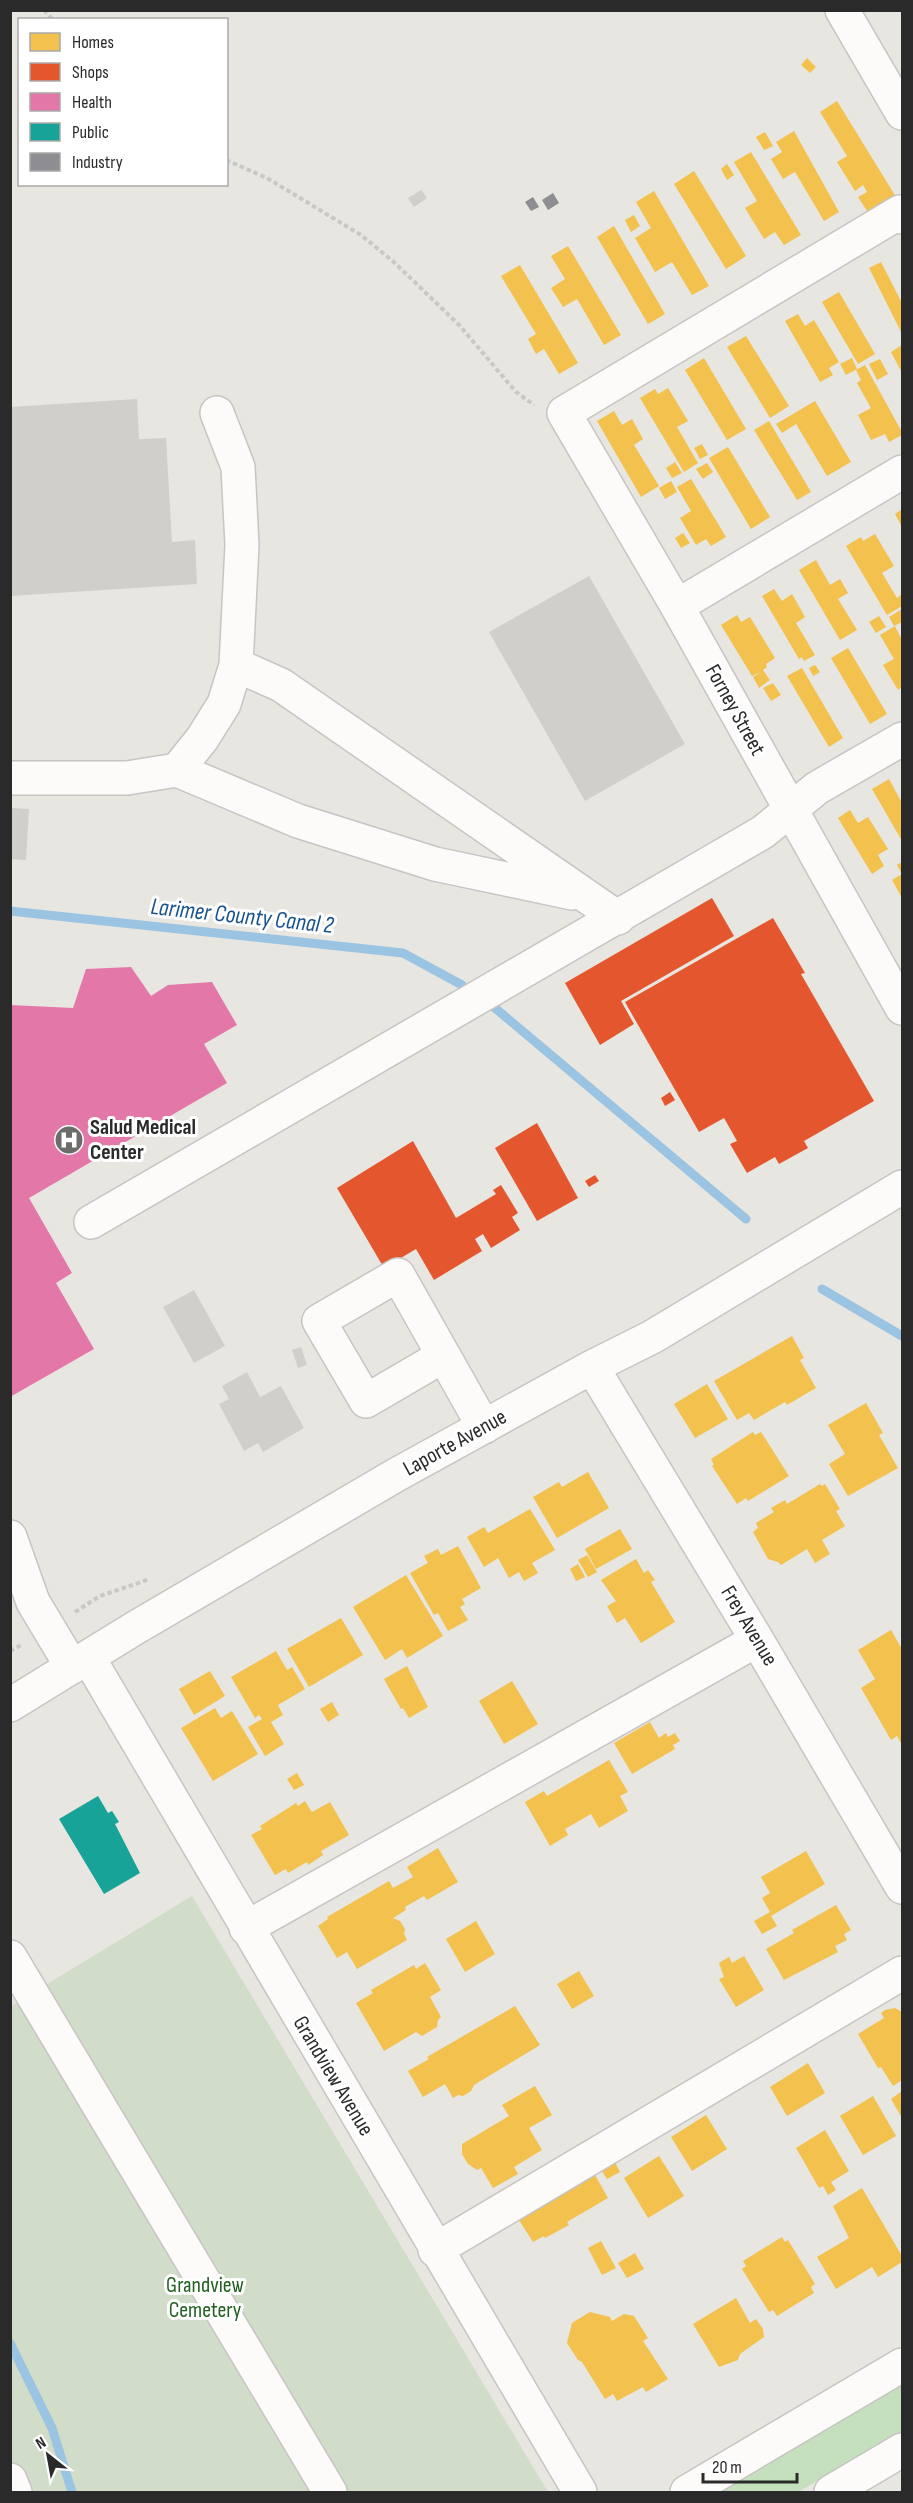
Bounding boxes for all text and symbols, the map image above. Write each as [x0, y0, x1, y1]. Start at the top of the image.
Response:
legend [18, 18, 228, 186]
text: Homes [72, 32, 114, 53]
text: Shops [72, 62, 109, 83]
text: Health [72, 92, 112, 113]
text: Public [72, 122, 109, 143]
text: Industry [72, 152, 123, 173]
street label: Forney Street [699, 660, 771, 761]
water label: Larimer County Canal 2 [149, 892, 335, 940]
place label: Salud Medical Center [90, 1114, 196, 1166]
hospital icon: Salud Medical Center [53, 1124, 85, 1156]
street label: Laporte Avenue [399, 1404, 511, 1482]
street label: Frey Avenue [715, 1581, 783, 1671]
street label: Grandview Avenue [287, 2011, 379, 2141]
park label: Grandview Cemetery [166, 2272, 244, 2324]
north arrow [18, 2425, 78, 2485]
text: N [32, 2433, 50, 2454]
scale bar [703, 2446, 798, 2484]
text: 20 m [712, 2457, 742, 2478]

